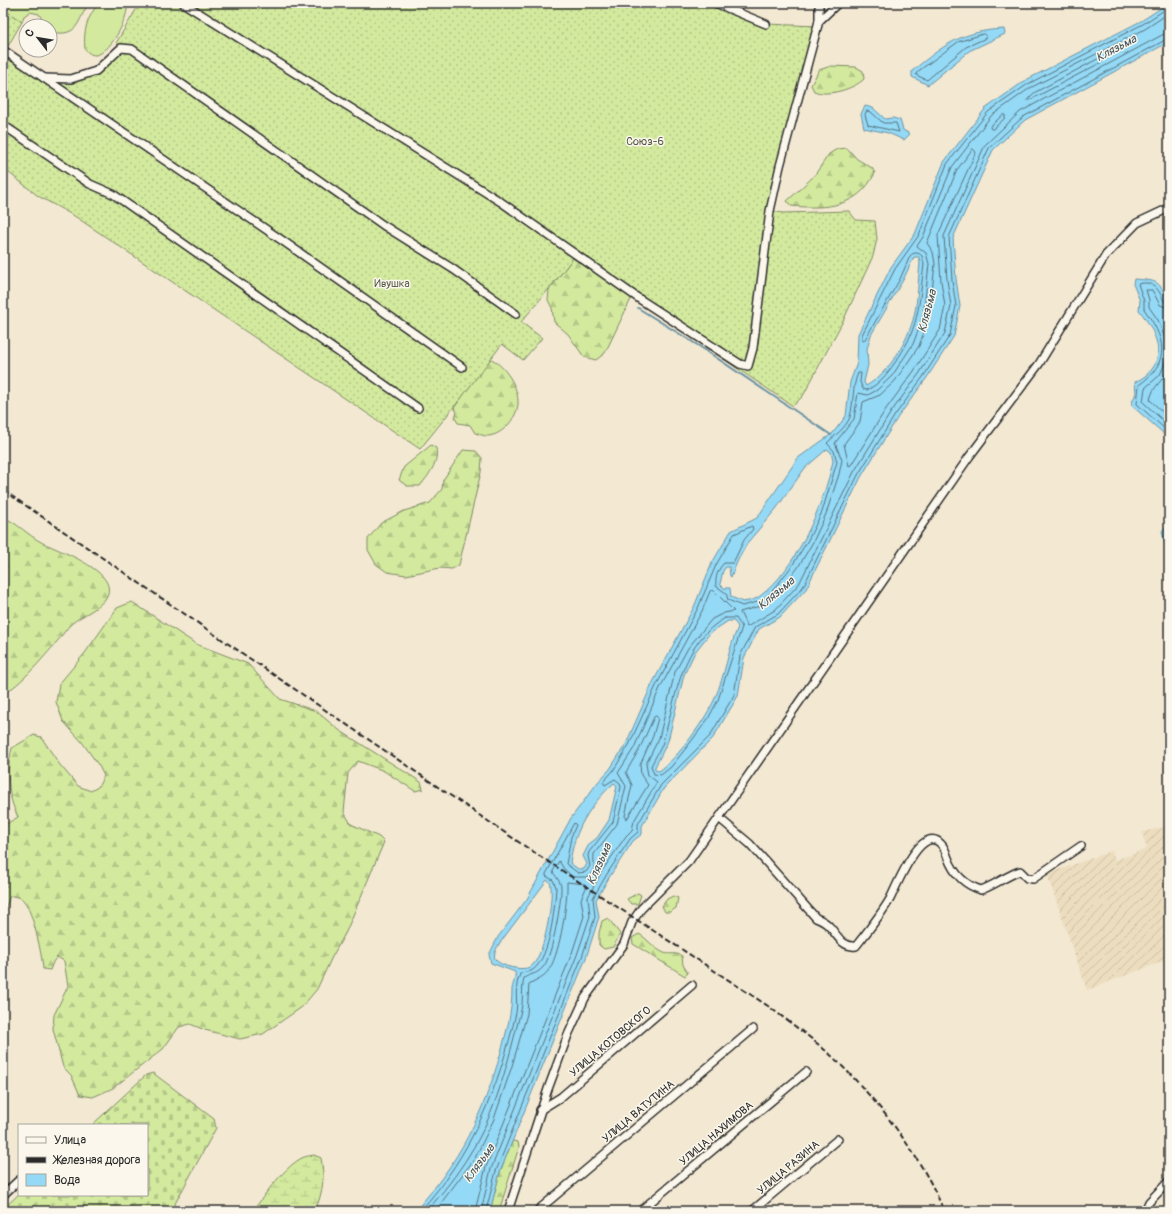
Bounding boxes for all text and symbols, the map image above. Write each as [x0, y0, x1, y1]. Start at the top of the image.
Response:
north arrow [18, 18, 58, 58]
text: С [23, 27, 37, 39]
water label: Клязьма [1093, 31, 1140, 65]
park label: Союз-6 [626, 135, 664, 148]
park label: Ивушка [374, 277, 410, 290]
water label: Клязьма [915, 287, 941, 334]
water label: Клязьма [755, 573, 799, 613]
water label: Клязьма [584, 840, 616, 887]
street label: УЛИЦА КОТОВСКОГО [567, 1004, 654, 1079]
street label: УЛИЦА ВАТУТИНА [600, 1077, 677, 1145]
street label: УЛИЦА НАХИМОВА [677, 1099, 756, 1168]
legend [18, 1124, 148, 1196]
text: Улица [54, 1133, 86, 1148]
street label: УЛИЦА РАЗИНА [755, 1138, 822, 1197]
water label: Клязьма [461, 1140, 499, 1185]
text: Железная дорога [52, 1153, 141, 1168]
text: Вода [54, 1173, 80, 1188]

